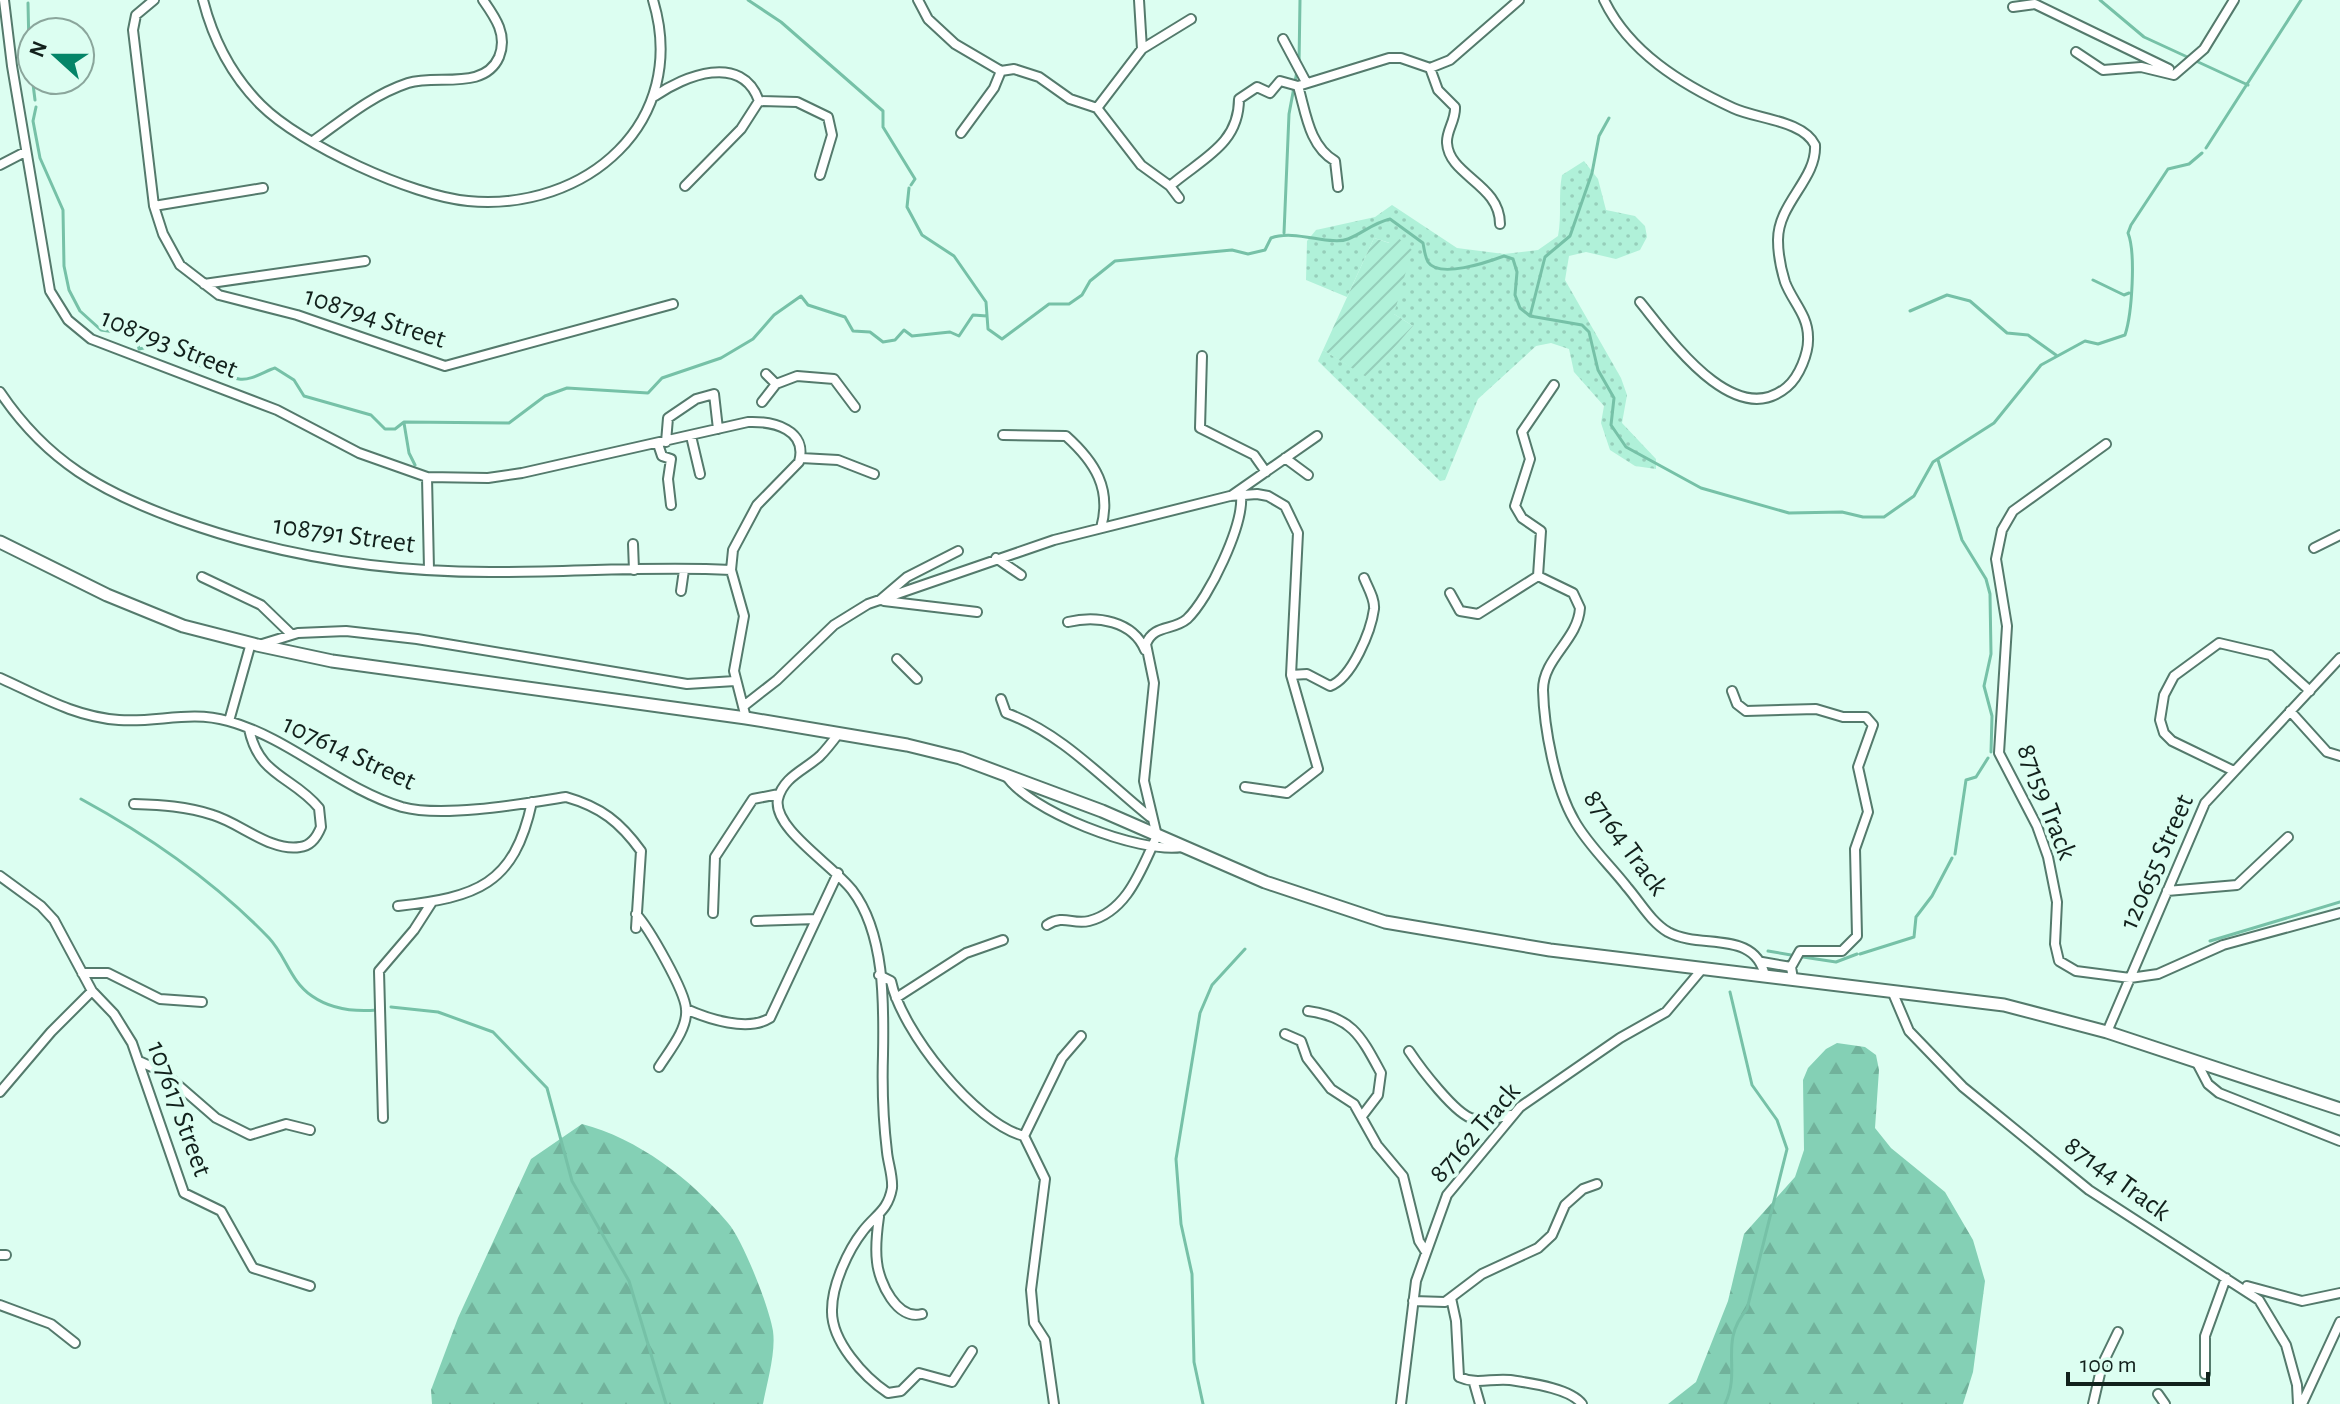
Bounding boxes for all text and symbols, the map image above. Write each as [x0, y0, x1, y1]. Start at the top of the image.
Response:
north arrow [16, 16, 96, 96]
text: N [25, 38, 51, 60]
street label: 108794 Street [301, 282, 449, 354]
street label: 108793 Street [97, 304, 241, 384]
street label: 108791 Street [271, 511, 417, 559]
street label: 107614 Street [278, 710, 420, 796]
street label: 87159 Track [2011, 740, 2081, 864]
street label: 87164 Track [1578, 785, 1673, 901]
street label: 120655 Street [2115, 790, 2199, 934]
street label: 107617 Street [142, 1038, 216, 1180]
street label: 87162 Track [1424, 1078, 1526, 1188]
street label: 87144 Track [2059, 1131, 2175, 1227]
scale bar [2068, 1336, 2208, 1386]
text: 100 m [2080, 1353, 2137, 1377]

